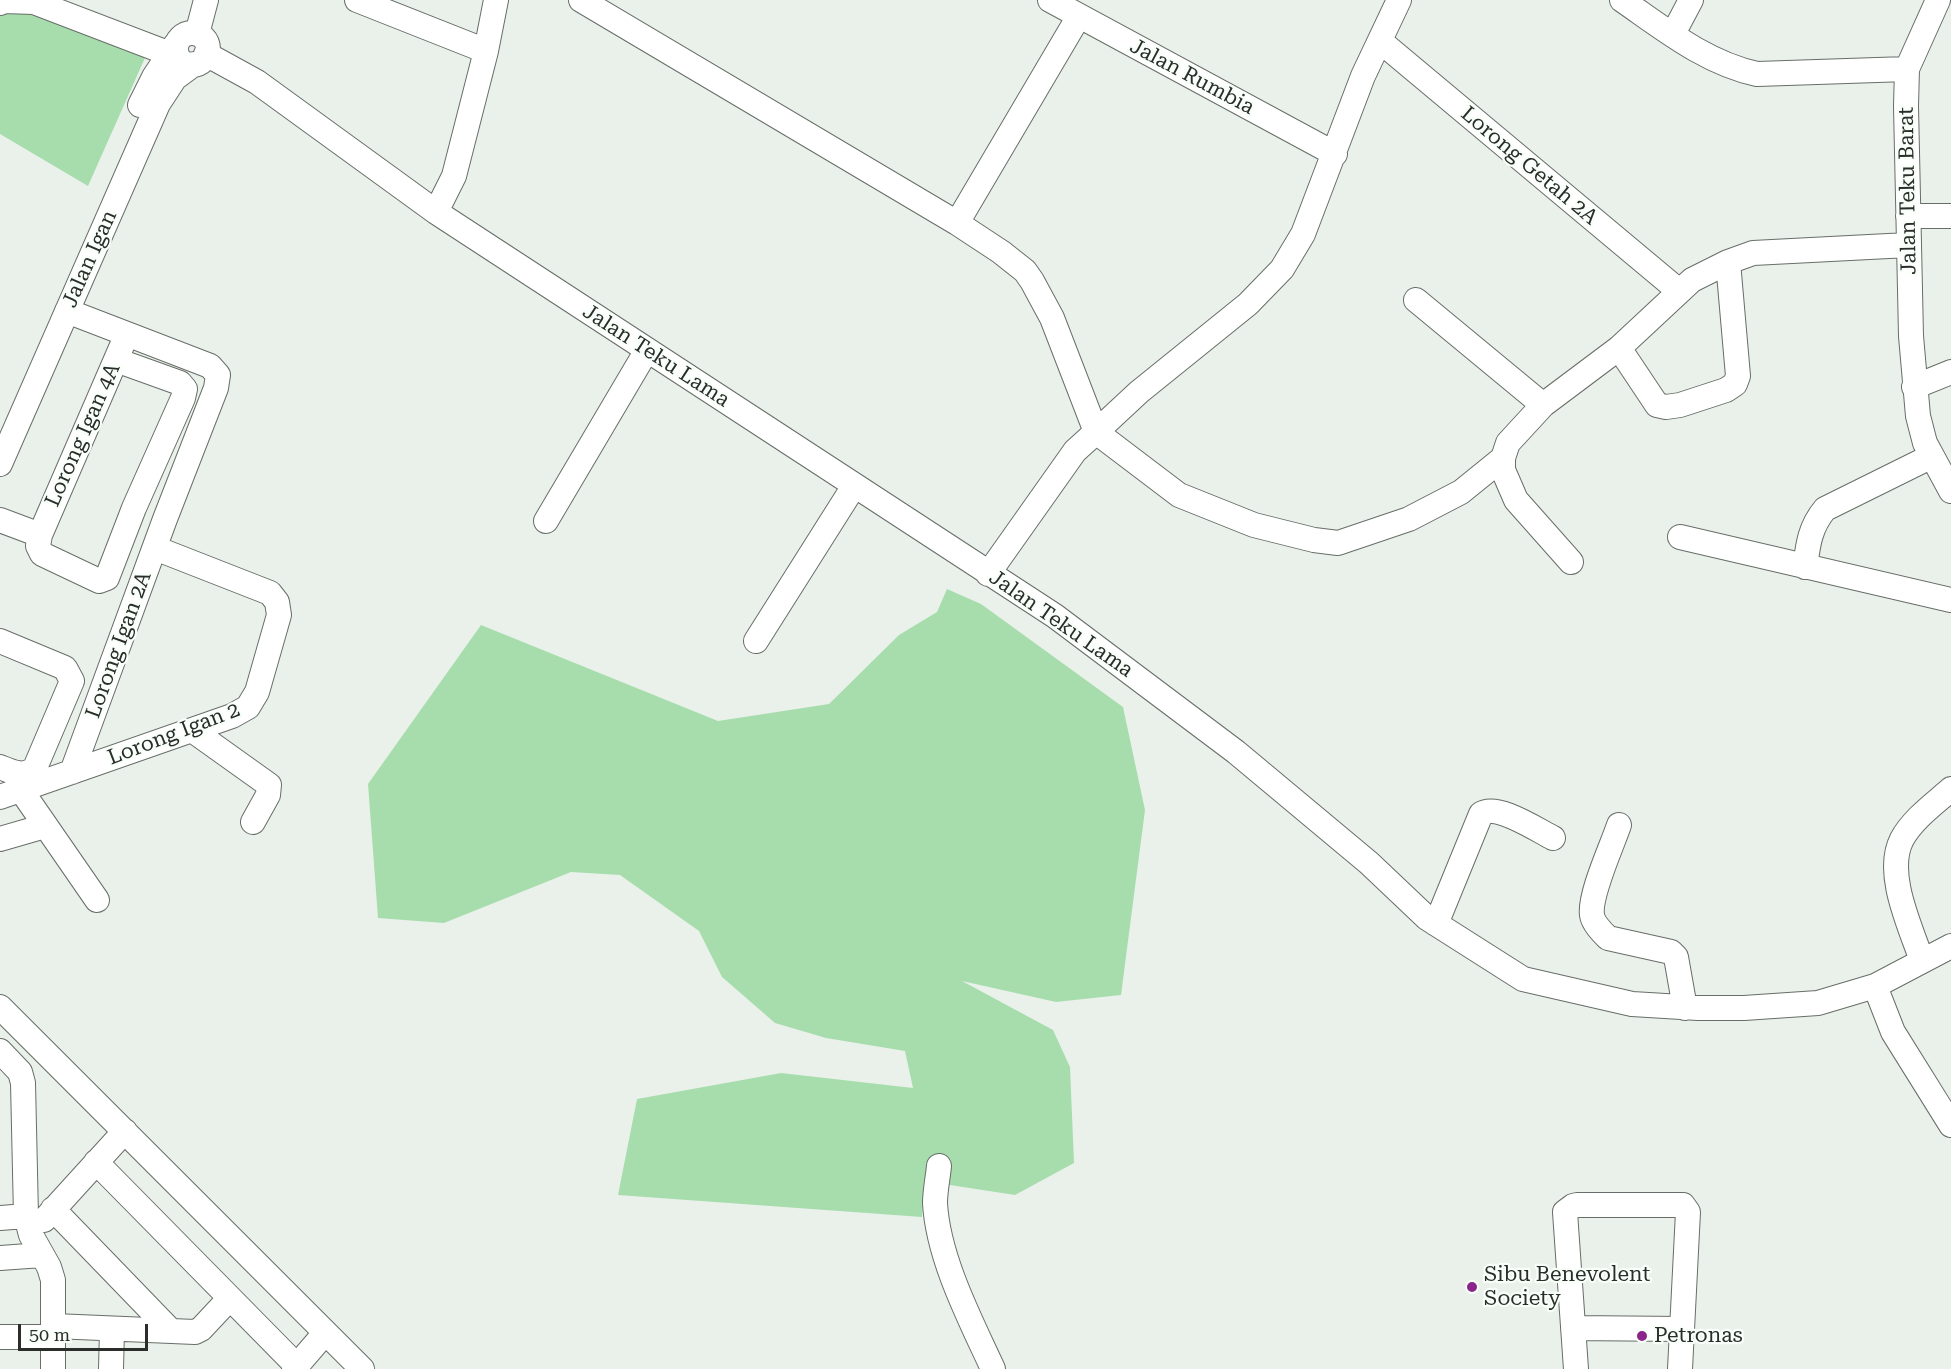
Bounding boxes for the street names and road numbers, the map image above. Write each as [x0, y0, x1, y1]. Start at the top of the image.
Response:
street label: Jalan Rumbia [1126, 34, 1258, 120]
street label: Lorong Getah 2A [1455, 101, 1603, 231]
street label: Jalan Teku Barat [1894, 107, 1922, 275]
street label: Jalan Igan [57, 206, 123, 312]
street label: Jalan Teku Lama [578, 299, 734, 413]
street label: Lorong Igan 4A [40, 359, 126, 511]
street label: Jalan Teku Lama [984, 565, 1138, 683]
street label: Lorong Igan 2A [81, 568, 157, 722]
street label: Lorong Igan 2 [104, 697, 244, 771]

